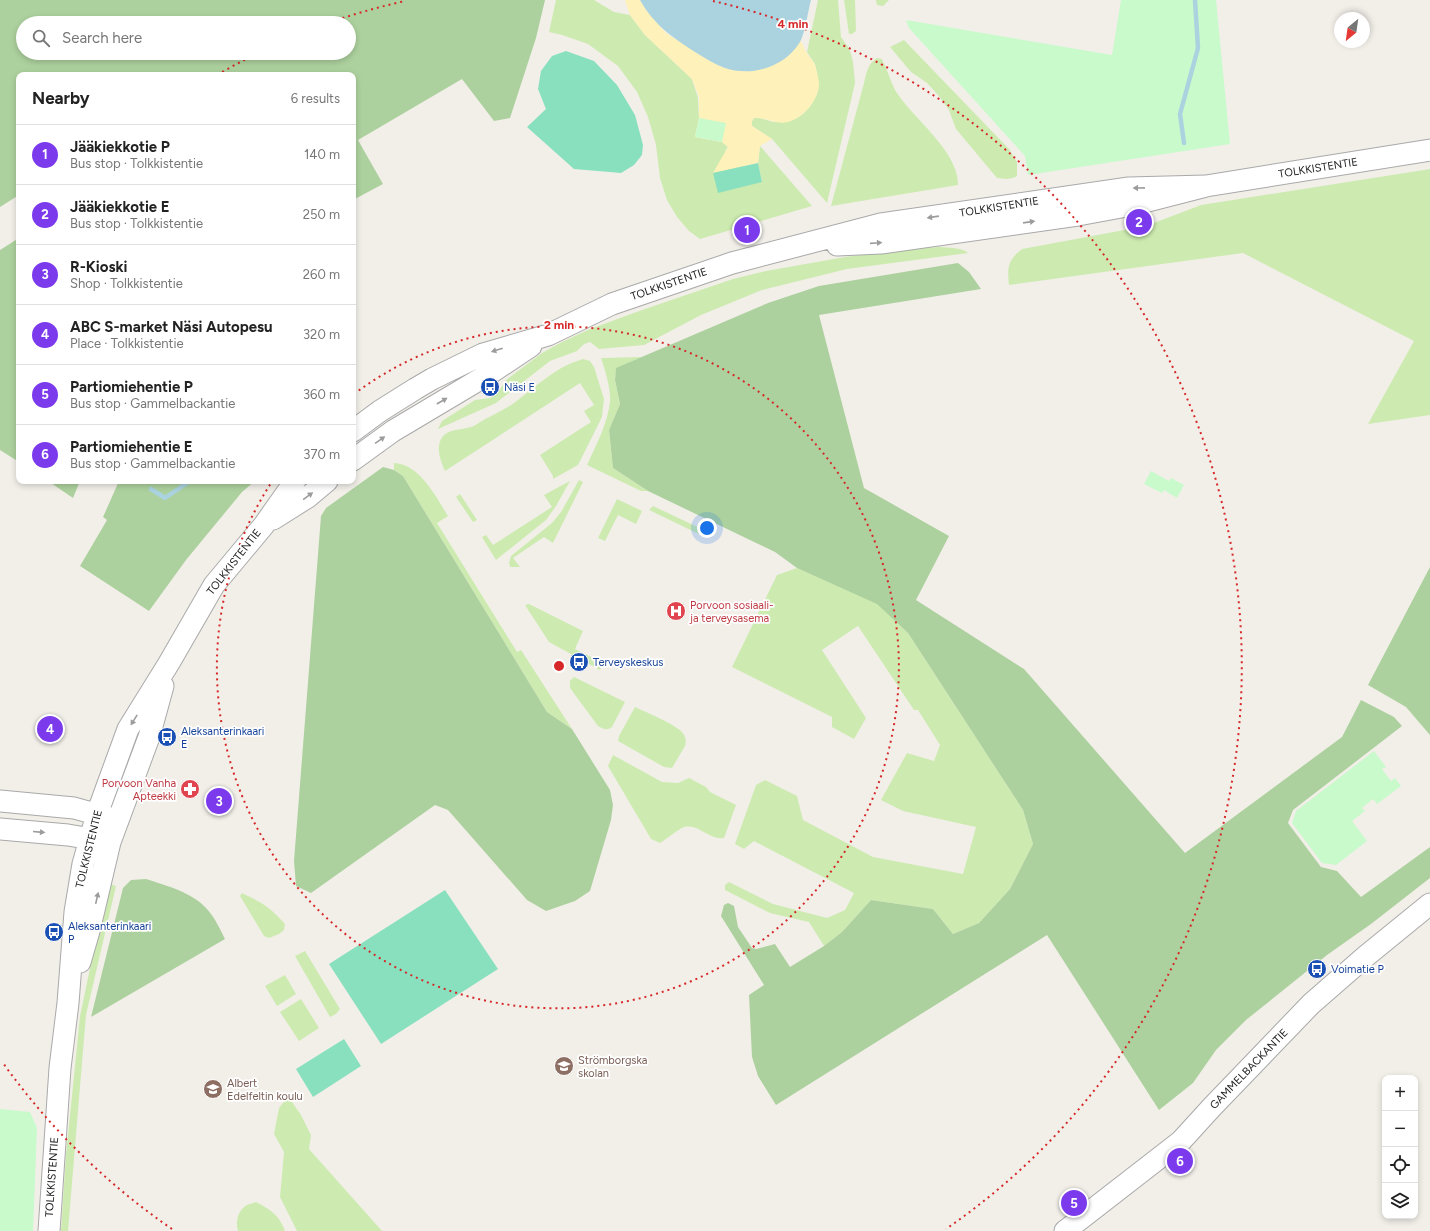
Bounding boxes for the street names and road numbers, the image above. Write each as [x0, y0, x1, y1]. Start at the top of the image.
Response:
street label: TOLKKISTENTIE [1277, 155, 1359, 181]
street label: TOLKKISTENTIE [958, 194, 1040, 220]
street label: TOLKKISTENTIE [629, 265, 709, 303]
street label: TOLKKISTENTIE [204, 526, 264, 598]
street label: TOLKKISTENTIE [73, 809, 105, 889]
street label: GAMMELBACKANTIE [1207, 1026, 1291, 1112]
street label: TOLKKISTENTIE [43, 1137, 61, 1217]

